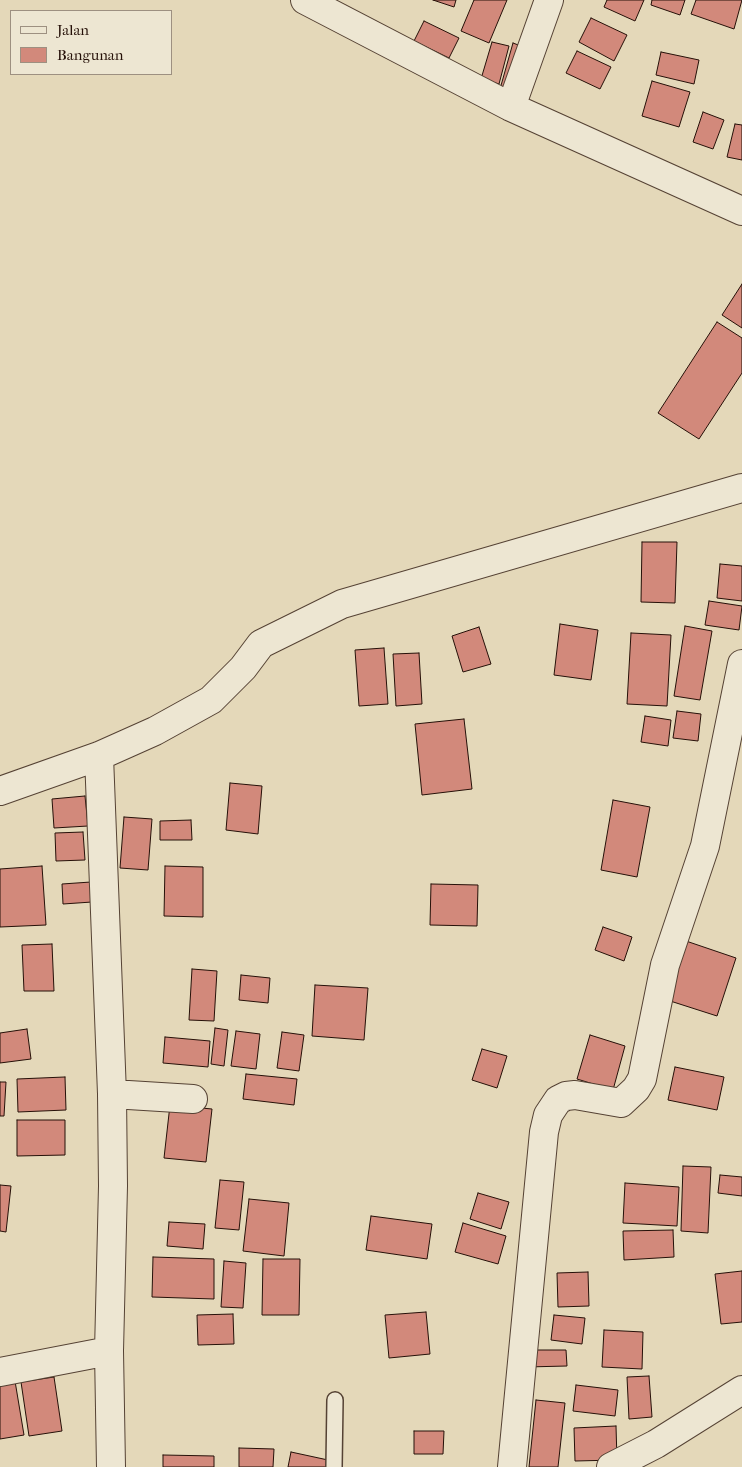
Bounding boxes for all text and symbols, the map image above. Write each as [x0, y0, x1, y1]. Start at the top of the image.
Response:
legend [10, 10, 172, 75]
text: Jalan [57, 21, 89, 39]
text: Bangunan [57, 46, 124, 64]

